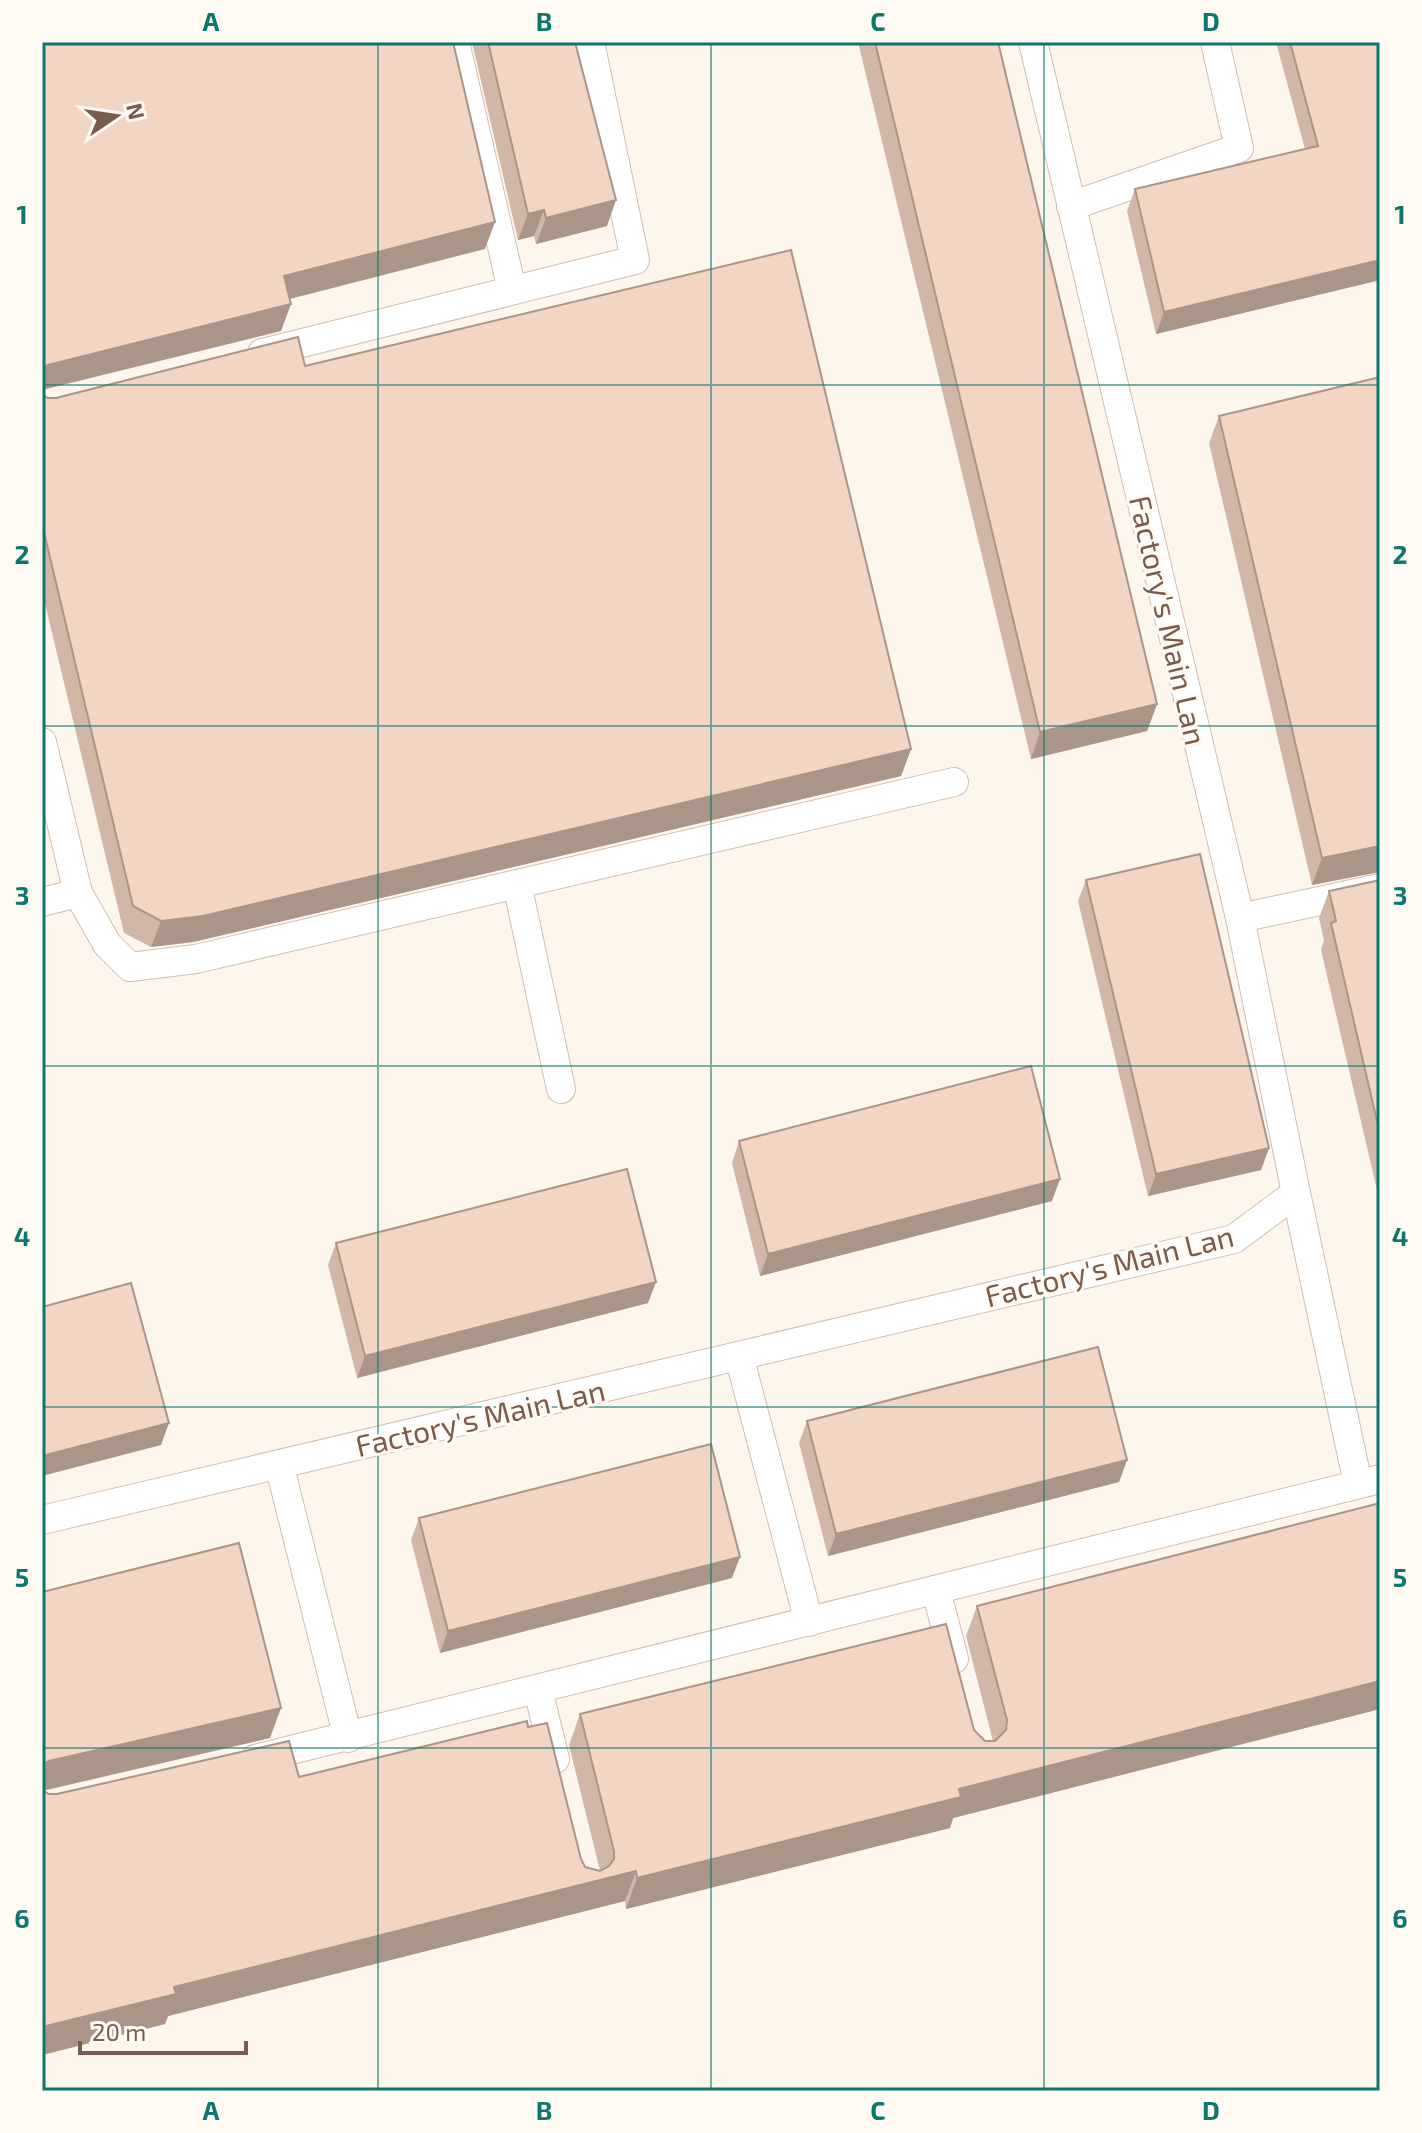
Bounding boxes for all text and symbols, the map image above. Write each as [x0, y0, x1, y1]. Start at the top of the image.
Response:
text: A [203, 5, 220, 36]
text: B [536, 5, 552, 36]
text: C [870, 5, 886, 36]
text: D [1202, 5, 1220, 36]
north arrow [76, 76, 156, 156]
text: N [122, 101, 151, 122]
text: 1 [16, 198, 28, 229]
text: 1 [1394, 198, 1406, 229]
street label: Factory's Main Lan [1123, 492, 1215, 748]
text: 2 [14, 538, 30, 569]
text: 2 [1392, 538, 1408, 569]
text: 3 [15, 879, 29, 910]
text: 3 [1393, 879, 1407, 910]
street label: Factory's Main Lan [981, 1217, 1237, 1313]
text: 4 [14, 1220, 30, 1251]
text: 4 [1392, 1220, 1408, 1251]
street label: Factory's Main Lan [352, 1371, 608, 1463]
text: 5 [15, 1561, 29, 1592]
text: 5 [1393, 1561, 1407, 1592]
text: 6 [14, 1902, 30, 1933]
text: 6 [1392, 1902, 1408, 1933]
scale bar [80, 2005, 246, 2055]
text: 20 m [92, 2017, 146, 2046]
text: A [203, 2094, 220, 2125]
text: B [536, 2094, 552, 2125]
text: C [870, 2094, 886, 2125]
text: D [1202, 2094, 1220, 2125]

